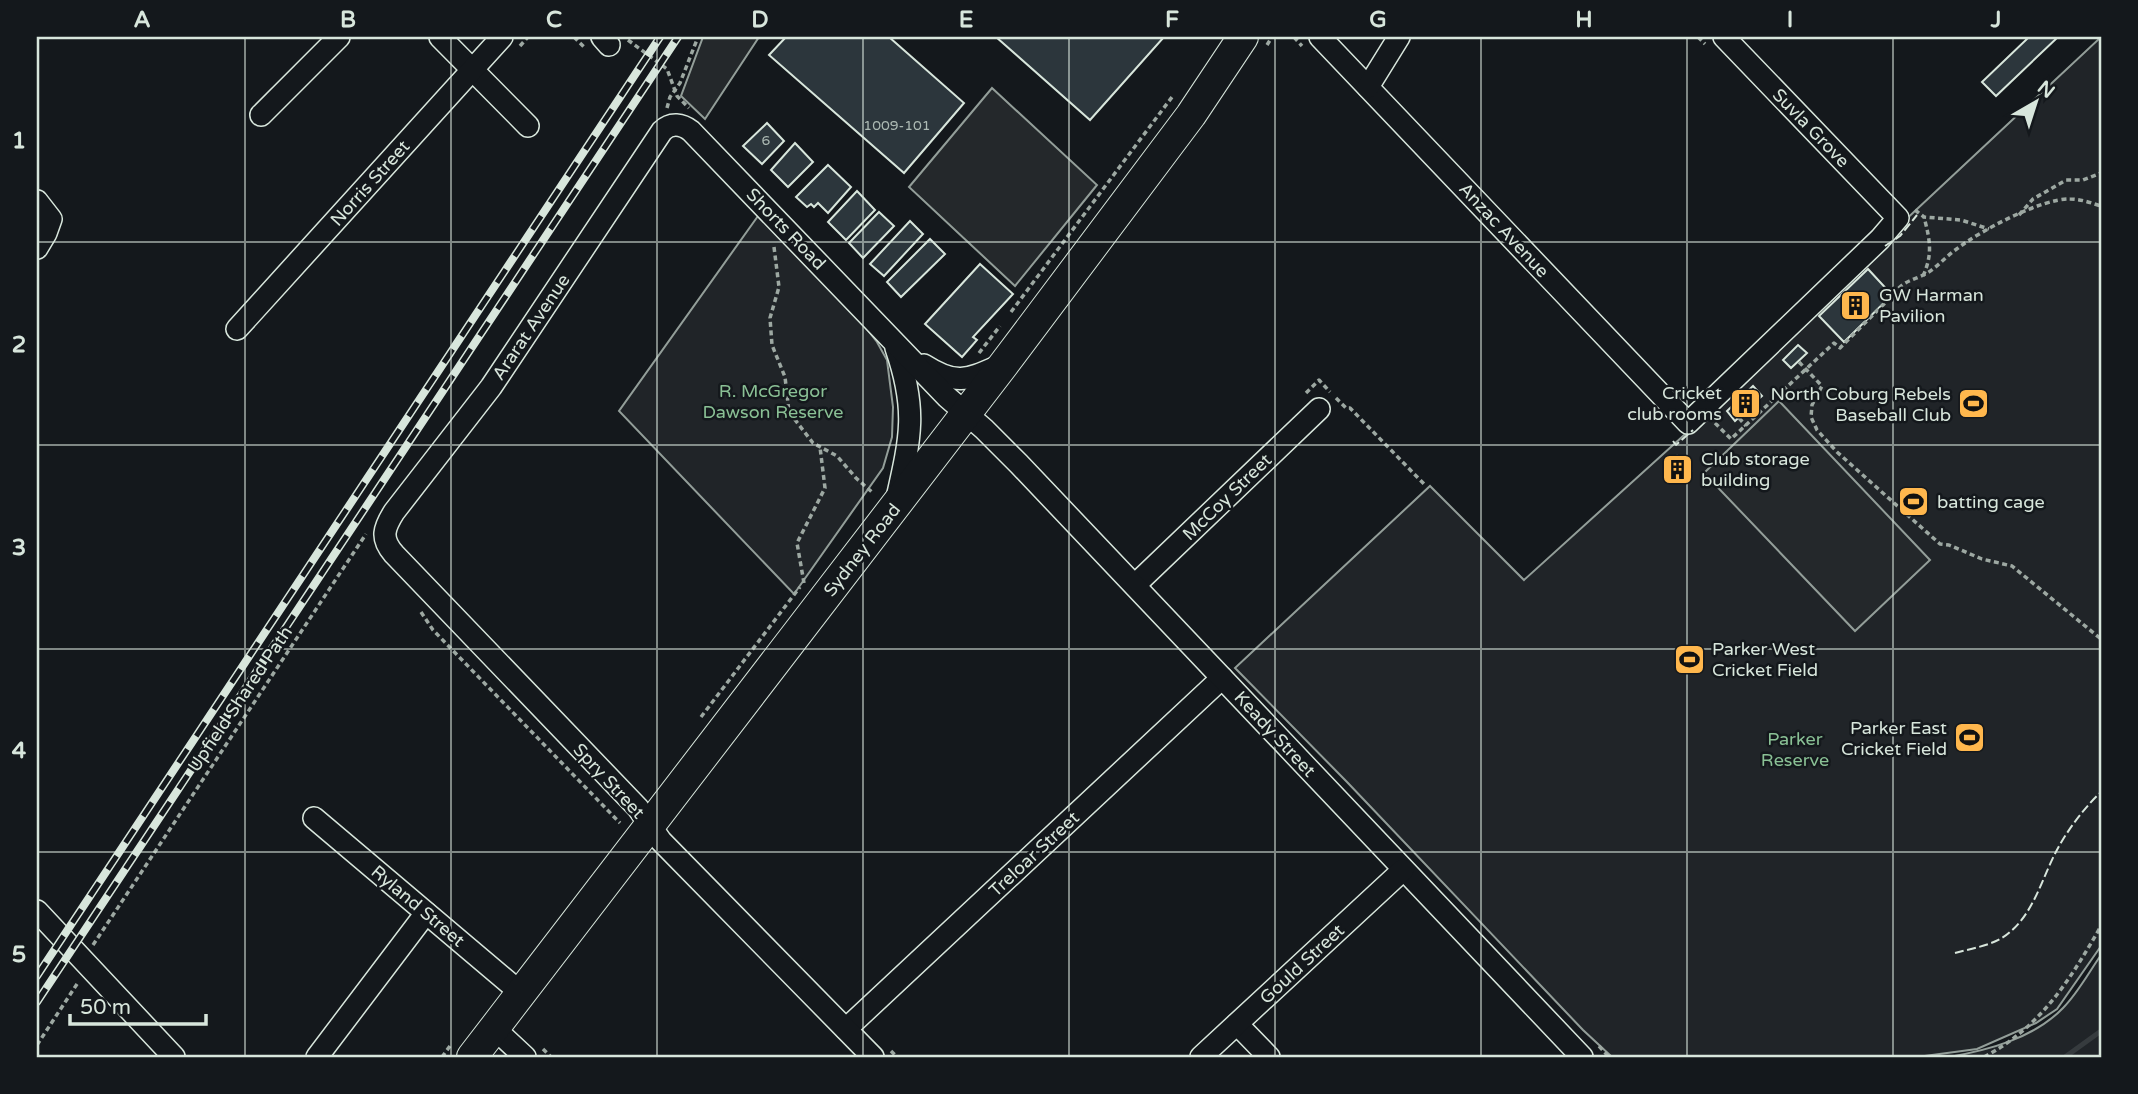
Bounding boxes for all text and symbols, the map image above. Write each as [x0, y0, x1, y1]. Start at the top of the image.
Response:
text: A [133, 6, 151, 34]
text: B [340, 6, 356, 34]
text: C [546, 6, 562, 34]
text: D [751, 6, 769, 34]
text: E [959, 6, 973, 34]
text: F [1165, 6, 1179, 34]
text: G [1369, 6, 1387, 34]
text: H [1575, 6, 1593, 34]
text: I [1787, 6, 1793, 34]
text: J [1990, 6, 2001, 34]
north arrow [2002, 66, 2072, 136]
text: N [2033, 76, 2059, 103]
street label: Suvla Grove [1768, 84, 1854, 172]
house number: 1009-101 [863, 117, 931, 134]
text: 1 [12, 127, 26, 155]
house number: 6 [762, 132, 771, 149]
street label: Norris Street [326, 135, 414, 231]
street label: Anzac Avenue [1454, 178, 1554, 282]
street label: Shorts Road [742, 184, 830, 274]
street label: Ararat Avenue [487, 270, 575, 384]
place label: GW Harman Pavilion [1879, 284, 1984, 327]
building icon: GW Harman Pavilion [1839, 288, 1873, 322]
text: 2 [12, 331, 26, 359]
park label: R. McGregor Dawson Reserve [702, 380, 844, 423]
place label: Cricket club rooms [1627, 382, 1722, 425]
place label: North Coburg Rebels Baseball Club [1771, 383, 1951, 426]
building icon: Cricket club rooms [1728, 386, 1762, 420]
sports icon: North Coburg Rebels Baseball Club [1957, 387, 1991, 421]
place label: Club storage building [1701, 448, 1810, 491]
street label: McCoy Street [1178, 449, 1276, 545]
building icon: Club storage building [1661, 452, 1695, 486]
sports icon: batting cage [1897, 485, 1931, 519]
place label: batting cage [1937, 491, 2045, 513]
street label: Sydney Road [819, 499, 905, 601]
text: 3 [12, 534, 26, 562]
street label: Upfield Shared Path [183, 622, 297, 776]
place label: Parker West Cricket Field [1712, 638, 1818, 681]
sports icon: Parker West Cricket Field [1672, 642, 1706, 676]
street label: Keady Street [1230, 686, 1320, 782]
place label: Parker East Cricket Field [1841, 717, 1947, 760]
sports icon: Parker East Cricket Field [1953, 721, 1987, 755]
park label: Parker Reserve [1761, 728, 1829, 771]
text: 4 [12, 737, 27, 765]
street label: Spry Street [569, 739, 650, 823]
street label: Treloar Street [984, 807, 1084, 901]
street label: Ryland Street [367, 860, 469, 952]
street label: Gould Street [1255, 919, 1349, 1009]
text: 5 [12, 941, 26, 969]
scale bar [70, 982, 206, 1026]
text: 50 m [80, 995, 131, 1020]

